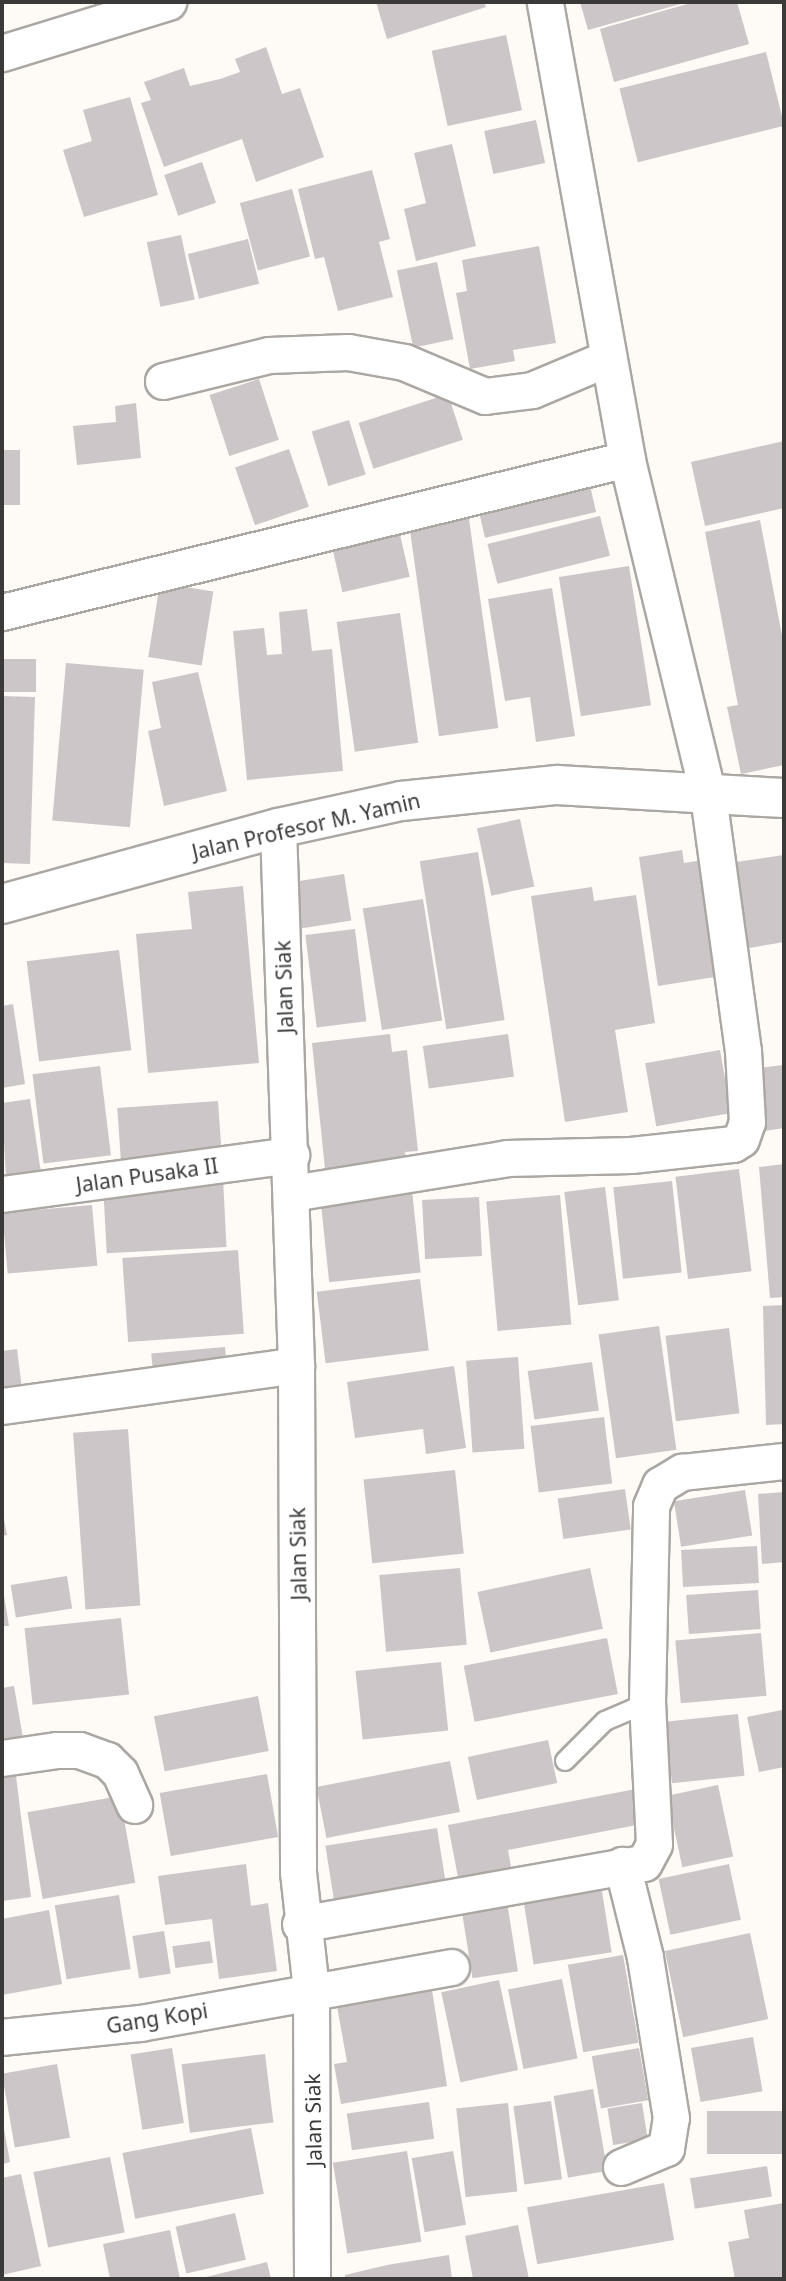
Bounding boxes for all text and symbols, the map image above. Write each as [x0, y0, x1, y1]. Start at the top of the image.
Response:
street label: Jalan Profesor M. Yamin [189, 787, 423, 865]
street label: Jalan Siak [270, 940, 298, 1034]
street label: Jalan Pusaka II [74, 1153, 220, 1197]
street label: Jalan Siak [285, 1507, 311, 1601]
street label: Gang Kopi [104, 1998, 210, 2038]
street label: Jalan Siak [300, 2073, 326, 2167]

